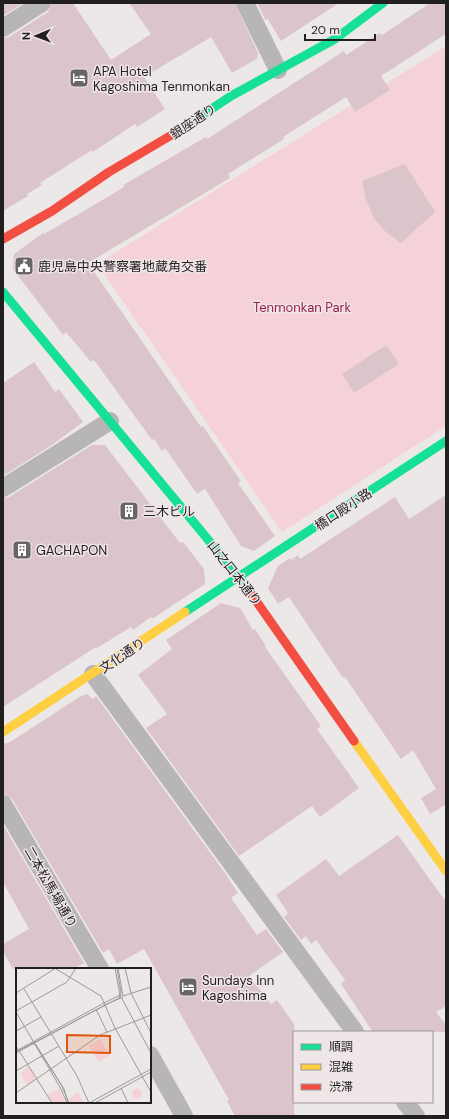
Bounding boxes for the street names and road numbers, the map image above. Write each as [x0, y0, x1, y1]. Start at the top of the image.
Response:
street label: 銀座通り [167, 100, 220, 143]
street label: 橋口殿小路 [311, 485, 375, 534]
street label: 山之口本通り [204, 537, 265, 609]
street label: 文化通り [96, 634, 149, 677]
street label: 二本松馬場通り [20, 844, 81, 931]

